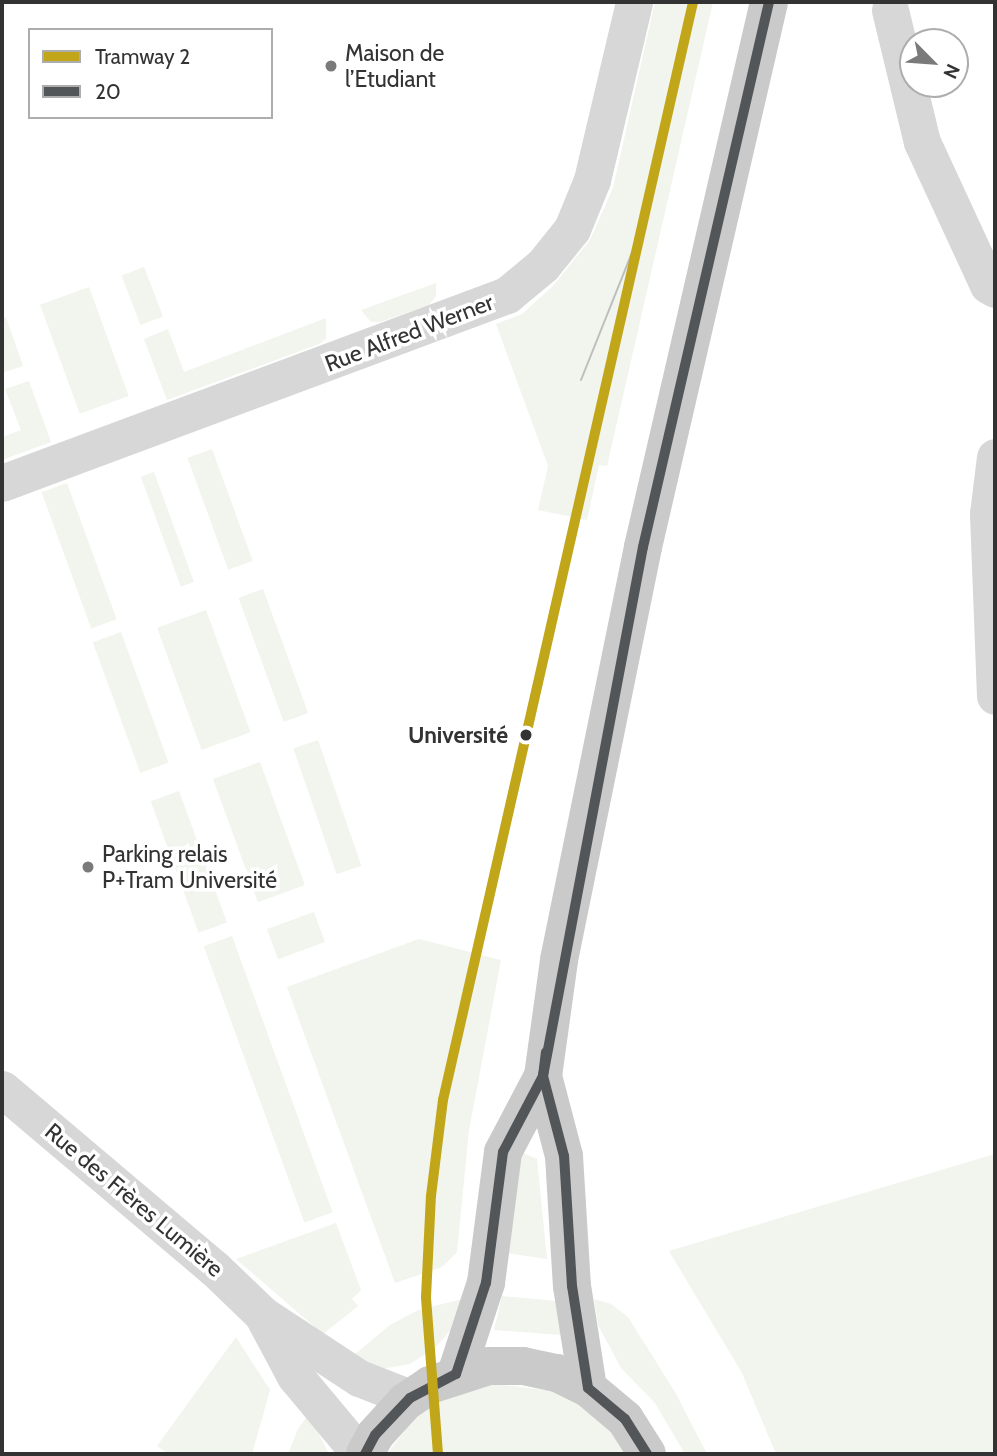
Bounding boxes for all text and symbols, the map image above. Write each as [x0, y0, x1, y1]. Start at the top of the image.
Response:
legend [28, 28, 273, 119]
north arrow [899, 28, 969, 98]
place label: Maison de l’Etudiant [345, 39, 444, 93]
text: Tramway 2 [95, 44, 190, 69]
marker: Maison de l’Etudiant [323, 58, 339, 74]
text: N [938, 60, 965, 82]
text: 20 [95, 79, 121, 104]
street label: Rue Alfred Werner [321, 288, 497, 378]
place label: Université [408, 721, 508, 749]
marker: Université [514, 723, 538, 747]
place label: Parking relais P+Tram Université [102, 840, 277, 894]
marker: Parking relais P+Tram Université [80, 859, 96, 875]
street label: Rue des Frères Lumière [39, 1117, 229, 1283]

